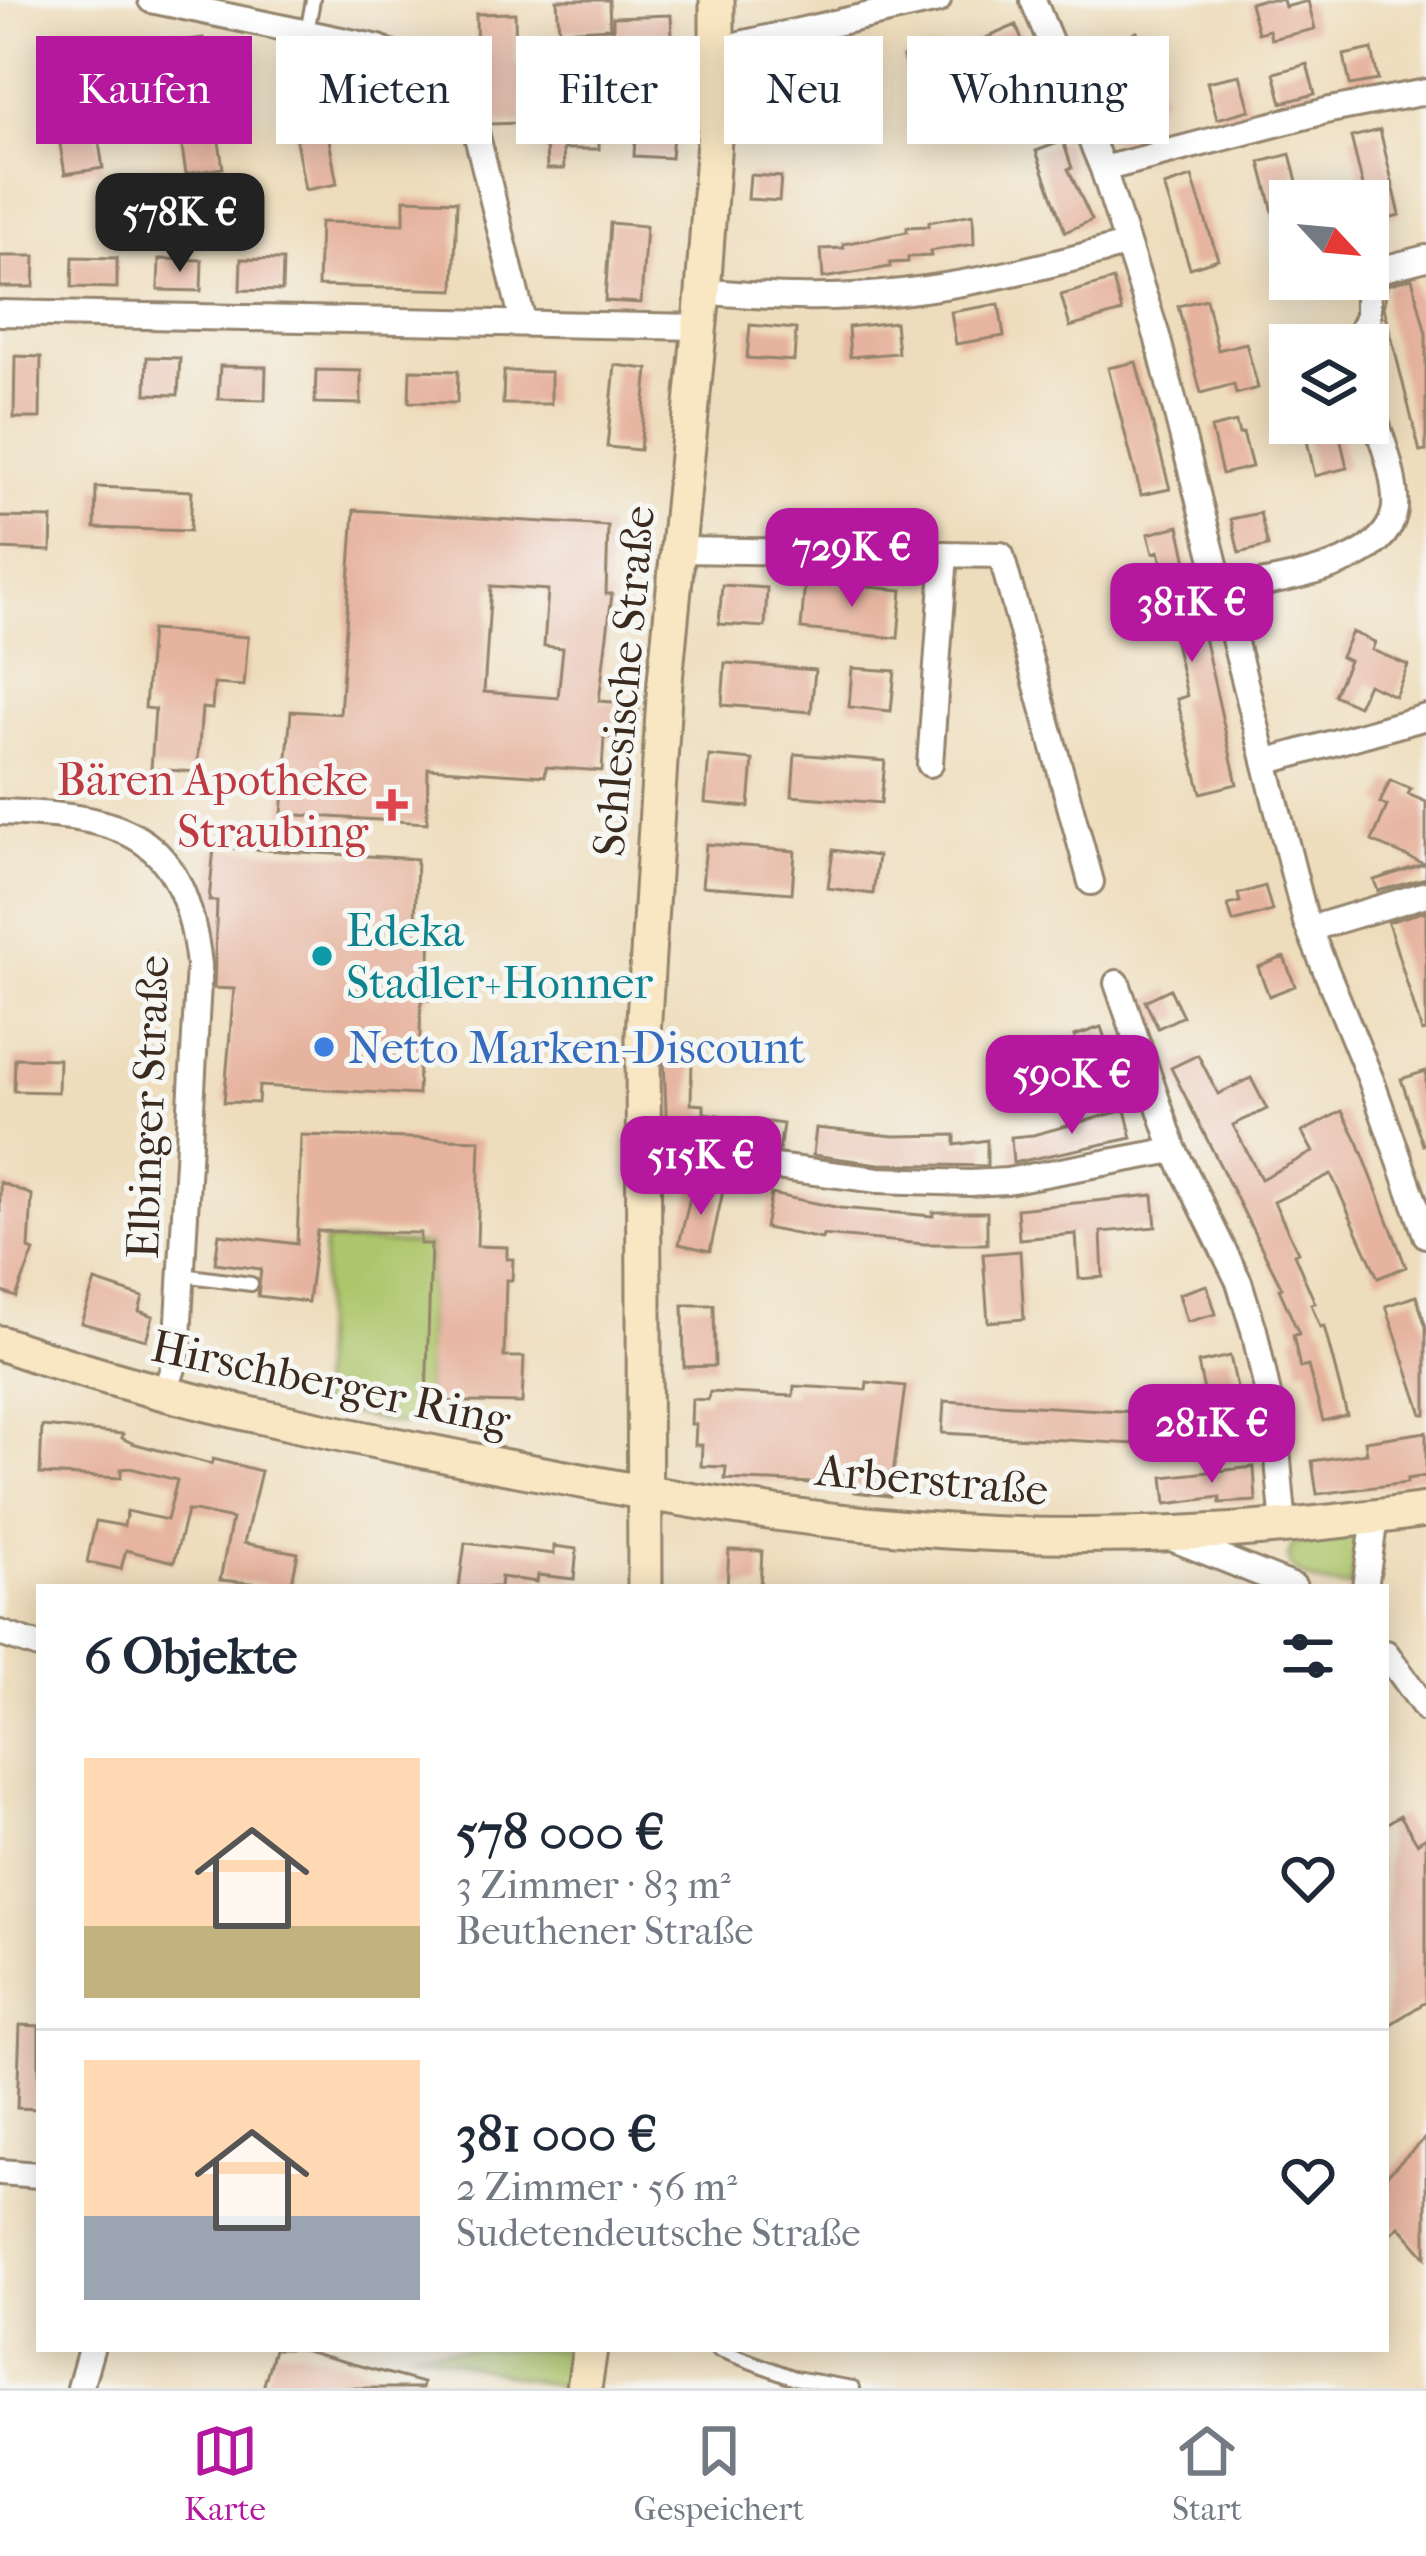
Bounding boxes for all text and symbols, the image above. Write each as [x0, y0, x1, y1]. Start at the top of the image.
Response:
chip: Kaufen [36, 36, 252, 144]
chip: Mieten [276, 36, 492, 144]
chip: Filter [516, 36, 700, 144]
chip: Neu [724, 36, 883, 144]
chip: Wohnung [907, 36, 1169, 144]
pin: 578K € [82, 173, 278, 275]
north arrow [1269, 180, 1389, 300]
map controls [1269, 180, 1389, 444]
text: 578K € [122, 189, 238, 235]
button: layers [1269, 324, 1389, 444]
street label: Schlesische Straße [583, 504, 666, 859]
pin: 729K € [754, 508, 950, 610]
text: 729K € [792, 524, 912, 570]
pin: 381K € [1094, 563, 1290, 665]
text: 381K € [1137, 579, 1247, 625]
place label: Bären Apotheke Straubing [57, 754, 369, 859]
marker: Bären Apotheke Straubing [379, 792, 405, 818]
place label: Edeka Stadler+Honner [346, 905, 654, 1010]
marker: Edeka Stadler+Honner [309, 943, 335, 969]
street label: Elbinger Straße [117, 954, 180, 1260]
place label: Netto Marken-Discount [348, 1022, 805, 1075]
marker: Netto Marken-Discount [311, 1034, 337, 1060]
pin: 590K € [974, 1035, 1170, 1137]
text: 590K € [1013, 1051, 1131, 1097]
pin: 515K € [603, 1116, 799, 1218]
text: 515K € [647, 1132, 755, 1178]
street label: Hirschberger Ring [147, 1320, 516, 1448]
pin: 281K € [1114, 1384, 1310, 1486]
text: 281K € [1155, 1400, 1269, 1446]
street label: Arberstraße [812, 1444, 1050, 1517]
icon: filters [1275, 1623, 1341, 1689]
text: 6 Objekte [84, 1626, 297, 1686]
text: 578 000 € [456, 1802, 665, 1862]
icon: home [180, 1806, 324, 1950]
icon: heart [1275, 1845, 1341, 1911]
text: 3 Zimmer · 83 m² [456, 1862, 731, 1908]
text: Beuthener Straße [456, 1908, 753, 1954]
text: 381 000 € [456, 2104, 657, 2164]
icon: home [180, 2108, 324, 2252]
icon: heart [1275, 2147, 1341, 2213]
text: 2 Zimmer · 56 m² [456, 2164, 737, 2210]
text: Sudetendeutsche Straße [456, 2210, 861, 2256]
tab: Karte [184, 2418, 266, 2529]
tab: Gespeichert [634, 2418, 804, 2529]
tab: Start [1172, 2418, 1242, 2529]

